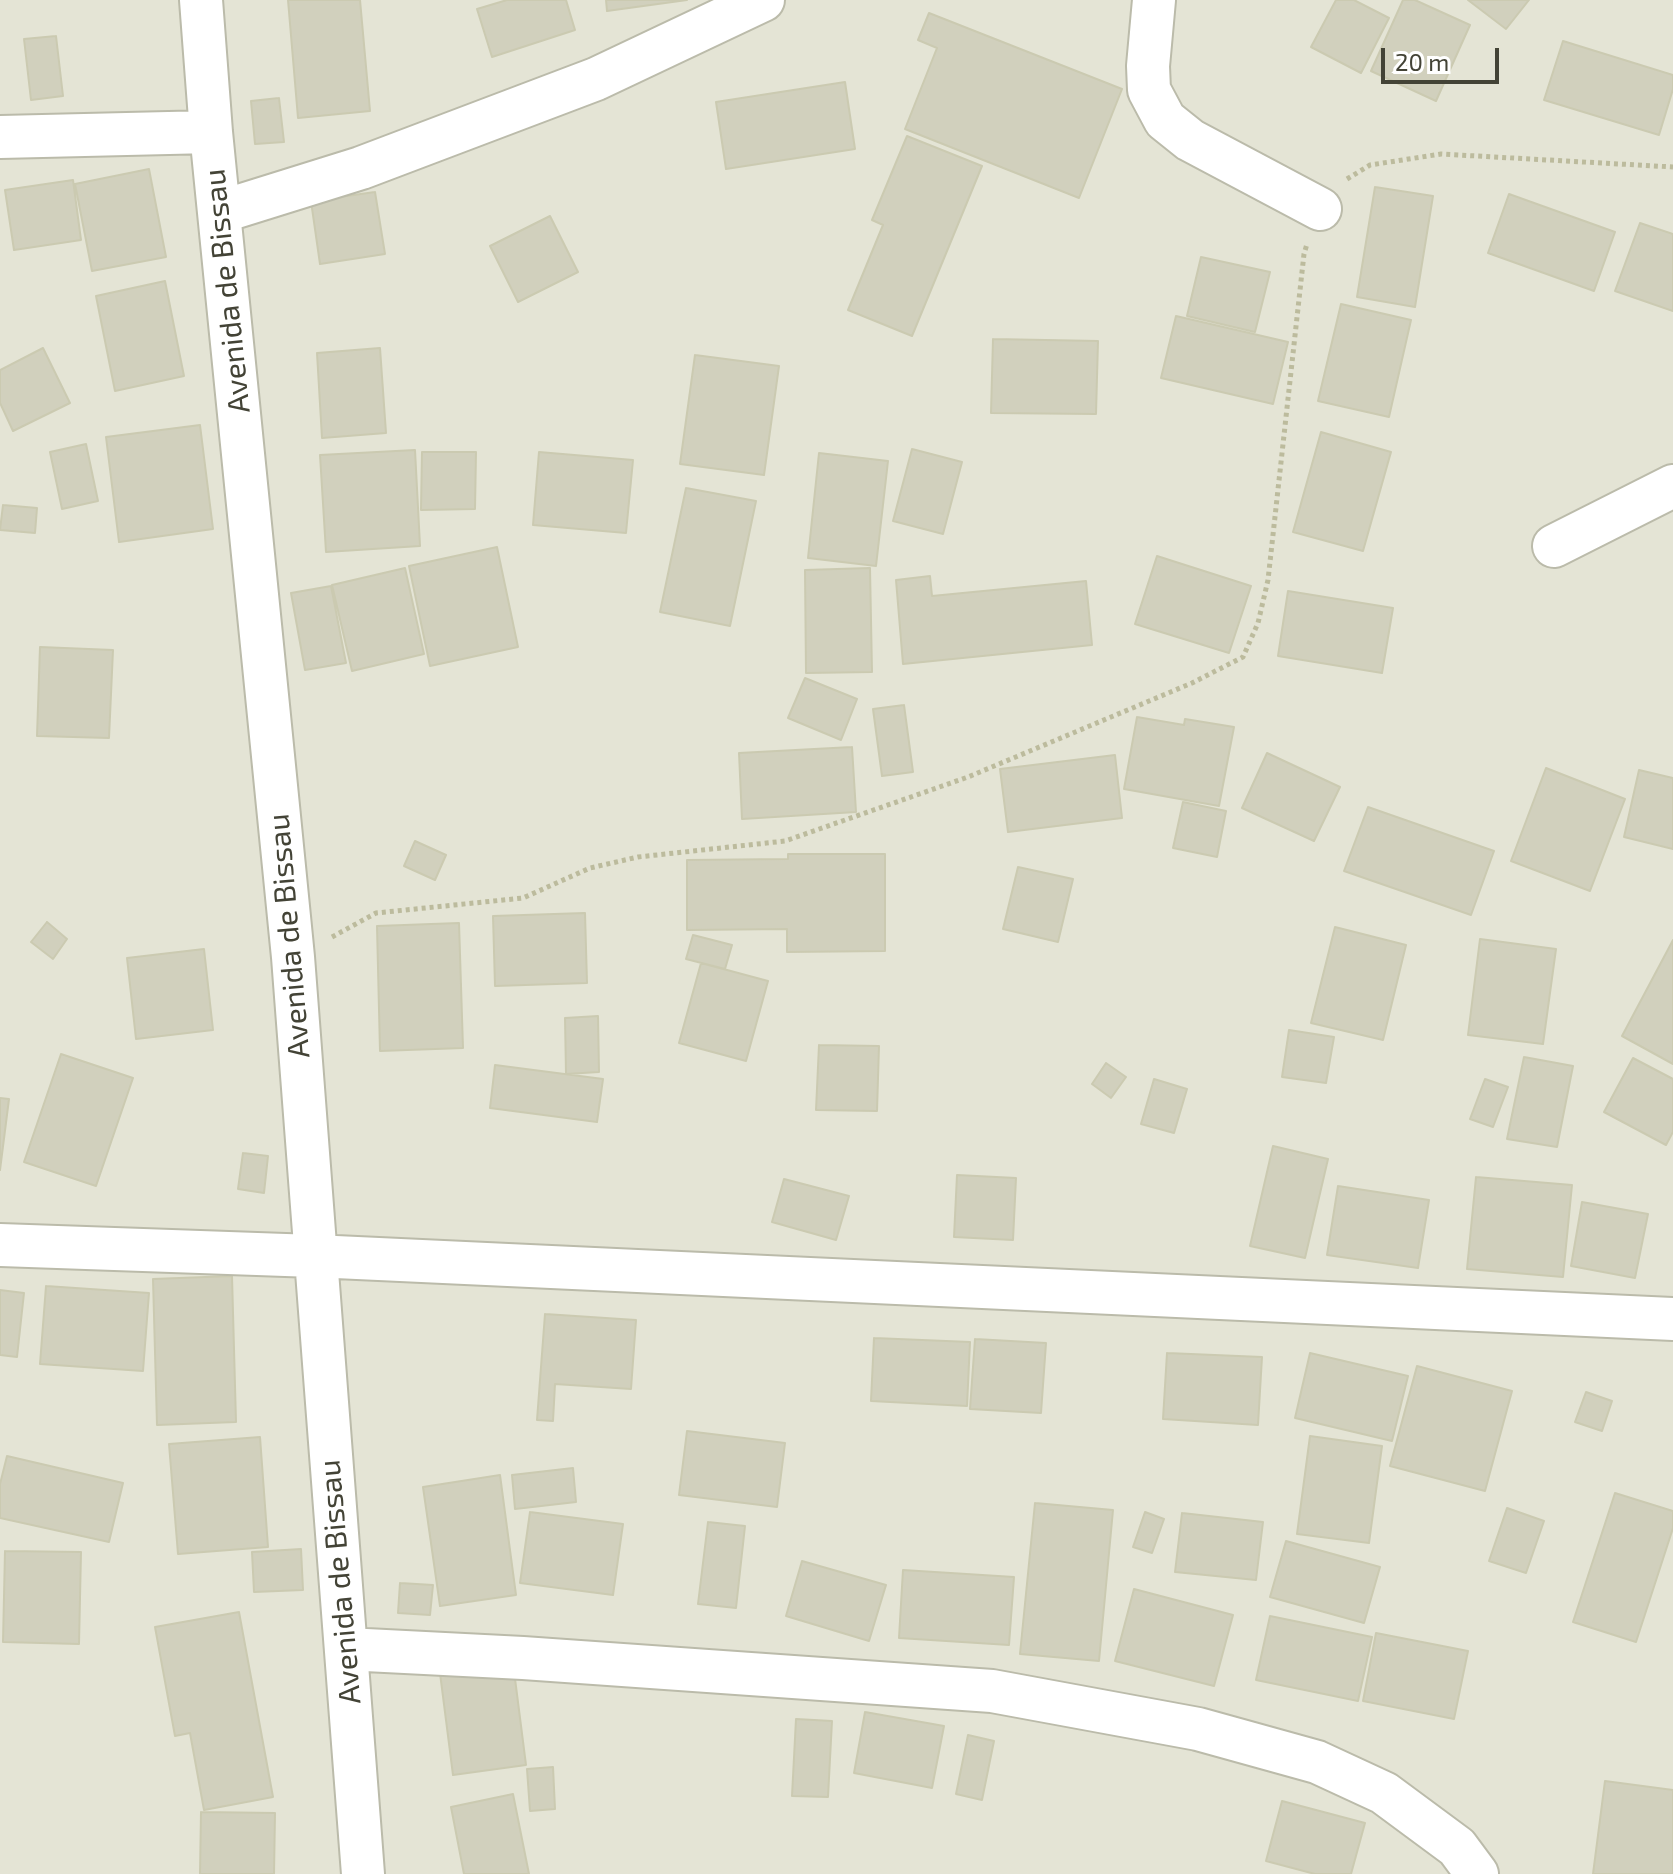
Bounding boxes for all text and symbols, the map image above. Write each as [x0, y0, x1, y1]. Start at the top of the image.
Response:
scale bar [1385, 32, 1503, 82]
text: 20 m [1395, 47, 1449, 76]
street label: Avenida de Bissau [196, 167, 258, 415]
street label: Avenida de Bissau [260, 812, 318, 1060]
street label: Avenida de Bissau [311, 1458, 369, 1706]

